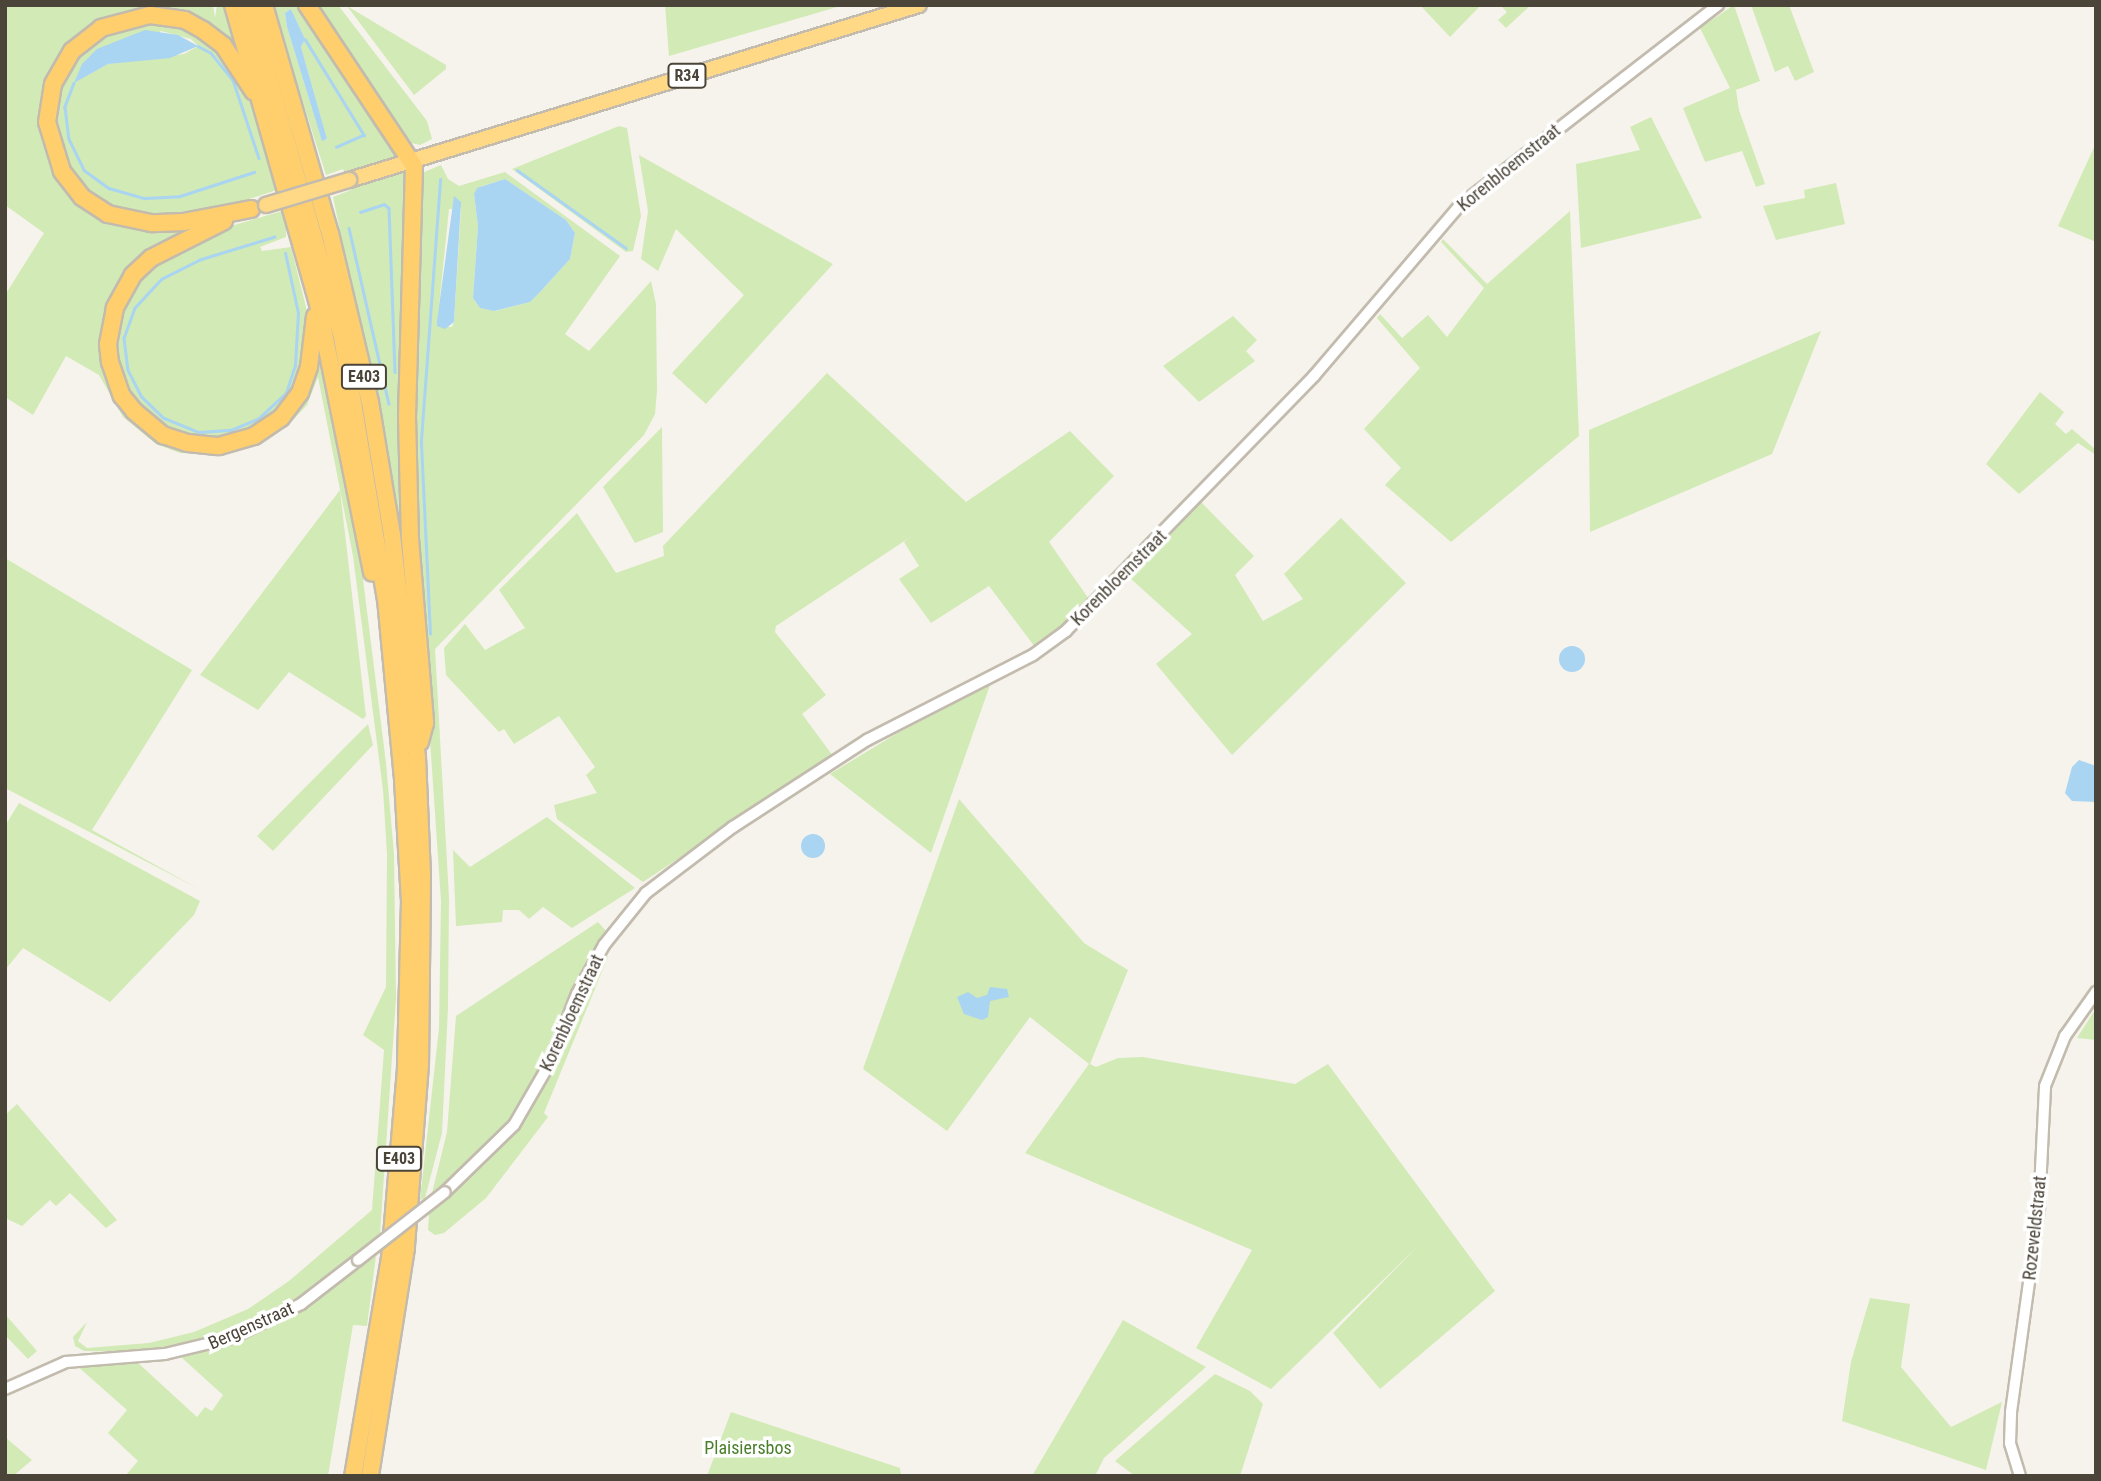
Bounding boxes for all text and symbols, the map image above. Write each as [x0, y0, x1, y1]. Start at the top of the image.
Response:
road number: R34 [666, 64, 708, 88]
street label: Korenbloemstraat [1453, 120, 1565, 216]
road number: E403 [340, 364, 388, 390]
street label: Korenbloemstraat [1067, 526, 1171, 630]
street label: Korenbloemstraat [536, 951, 608, 1075]
road number: E403 [374, 1147, 424, 1172]
street label: Rozeveldstraat [2019, 1175, 2051, 1281]
street label: Bergenstraat [205, 1298, 297, 1354]
park label: Plaisiersbos [704, 1437, 792, 1459]

